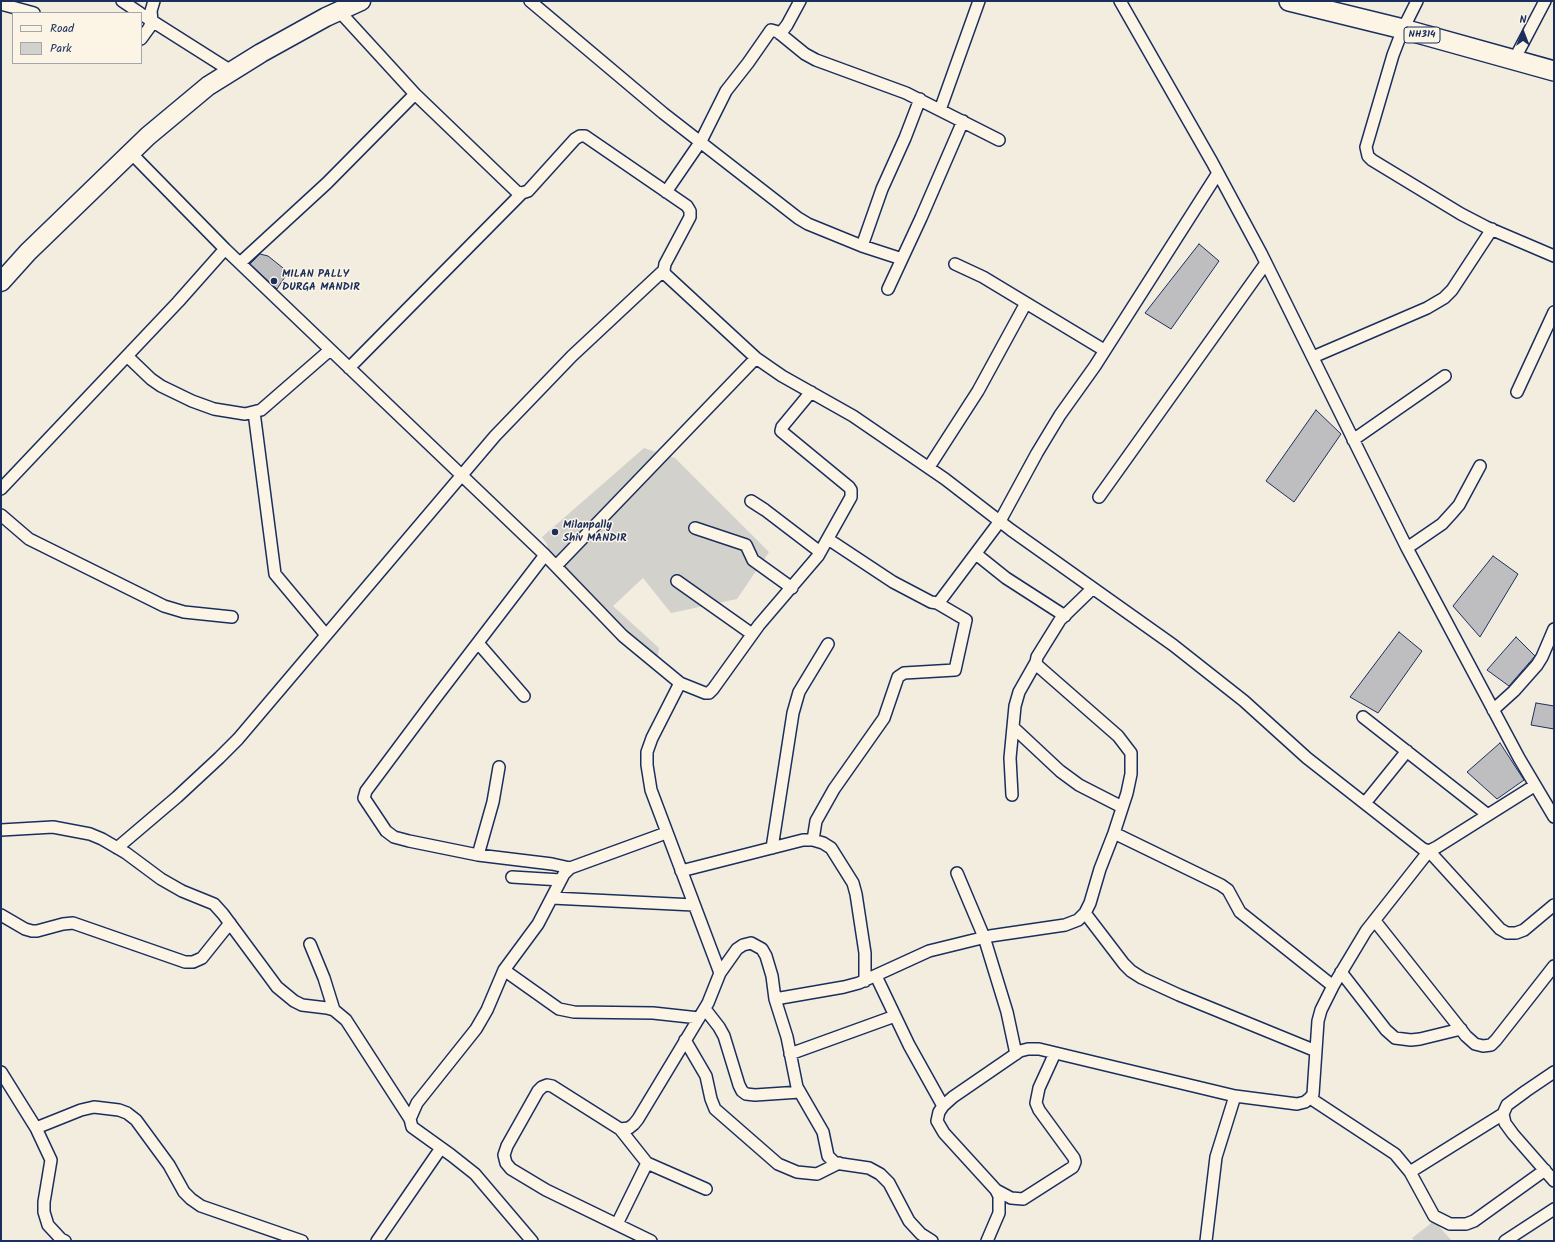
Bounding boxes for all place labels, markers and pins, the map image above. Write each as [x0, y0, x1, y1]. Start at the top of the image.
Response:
place label: MILAN PALLY DURGA MANDIR [282, 268, 360, 294]
marker: MILAN PALLY DURGA MANDIR [269, 276, 279, 286]
place label: Milanpally Shiv MANDIR [563, 519, 627, 545]
marker: Milanpally Shiv MANDIR [550, 527, 560, 537]

